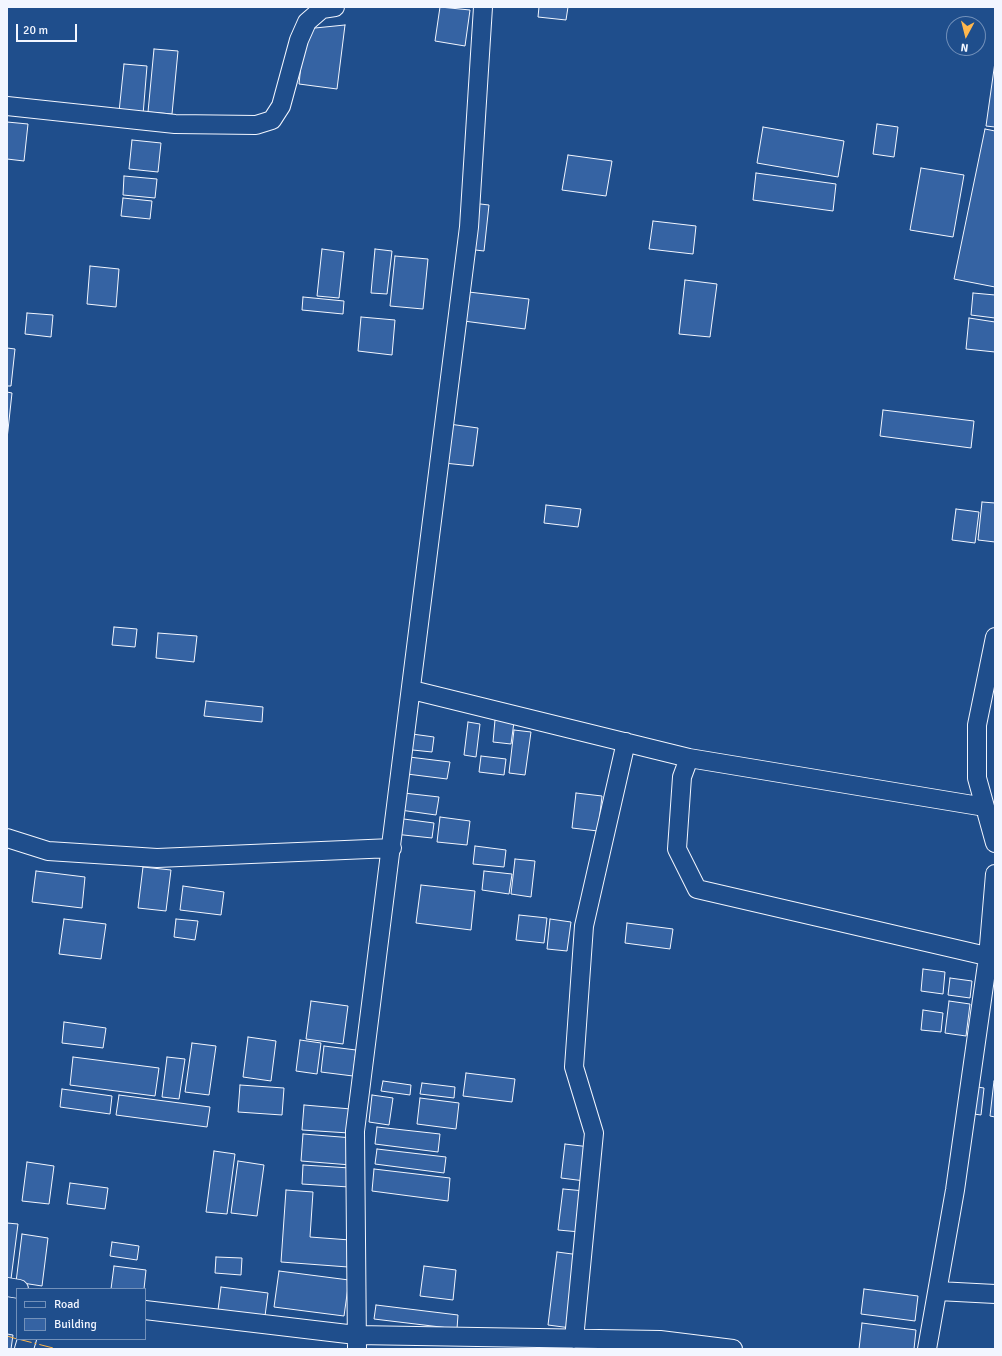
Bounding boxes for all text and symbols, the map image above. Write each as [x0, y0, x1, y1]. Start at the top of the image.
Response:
scale bar [18, 16, 79, 42]
north arrow [946, 16, 986, 56]
text: 20 m [23, 23, 48, 38]
text: N [960, 40, 969, 54]
legend [16, 1288, 146, 1340]
text: Road [54, 1297, 80, 1312]
text: Building [54, 1317, 97, 1332]

